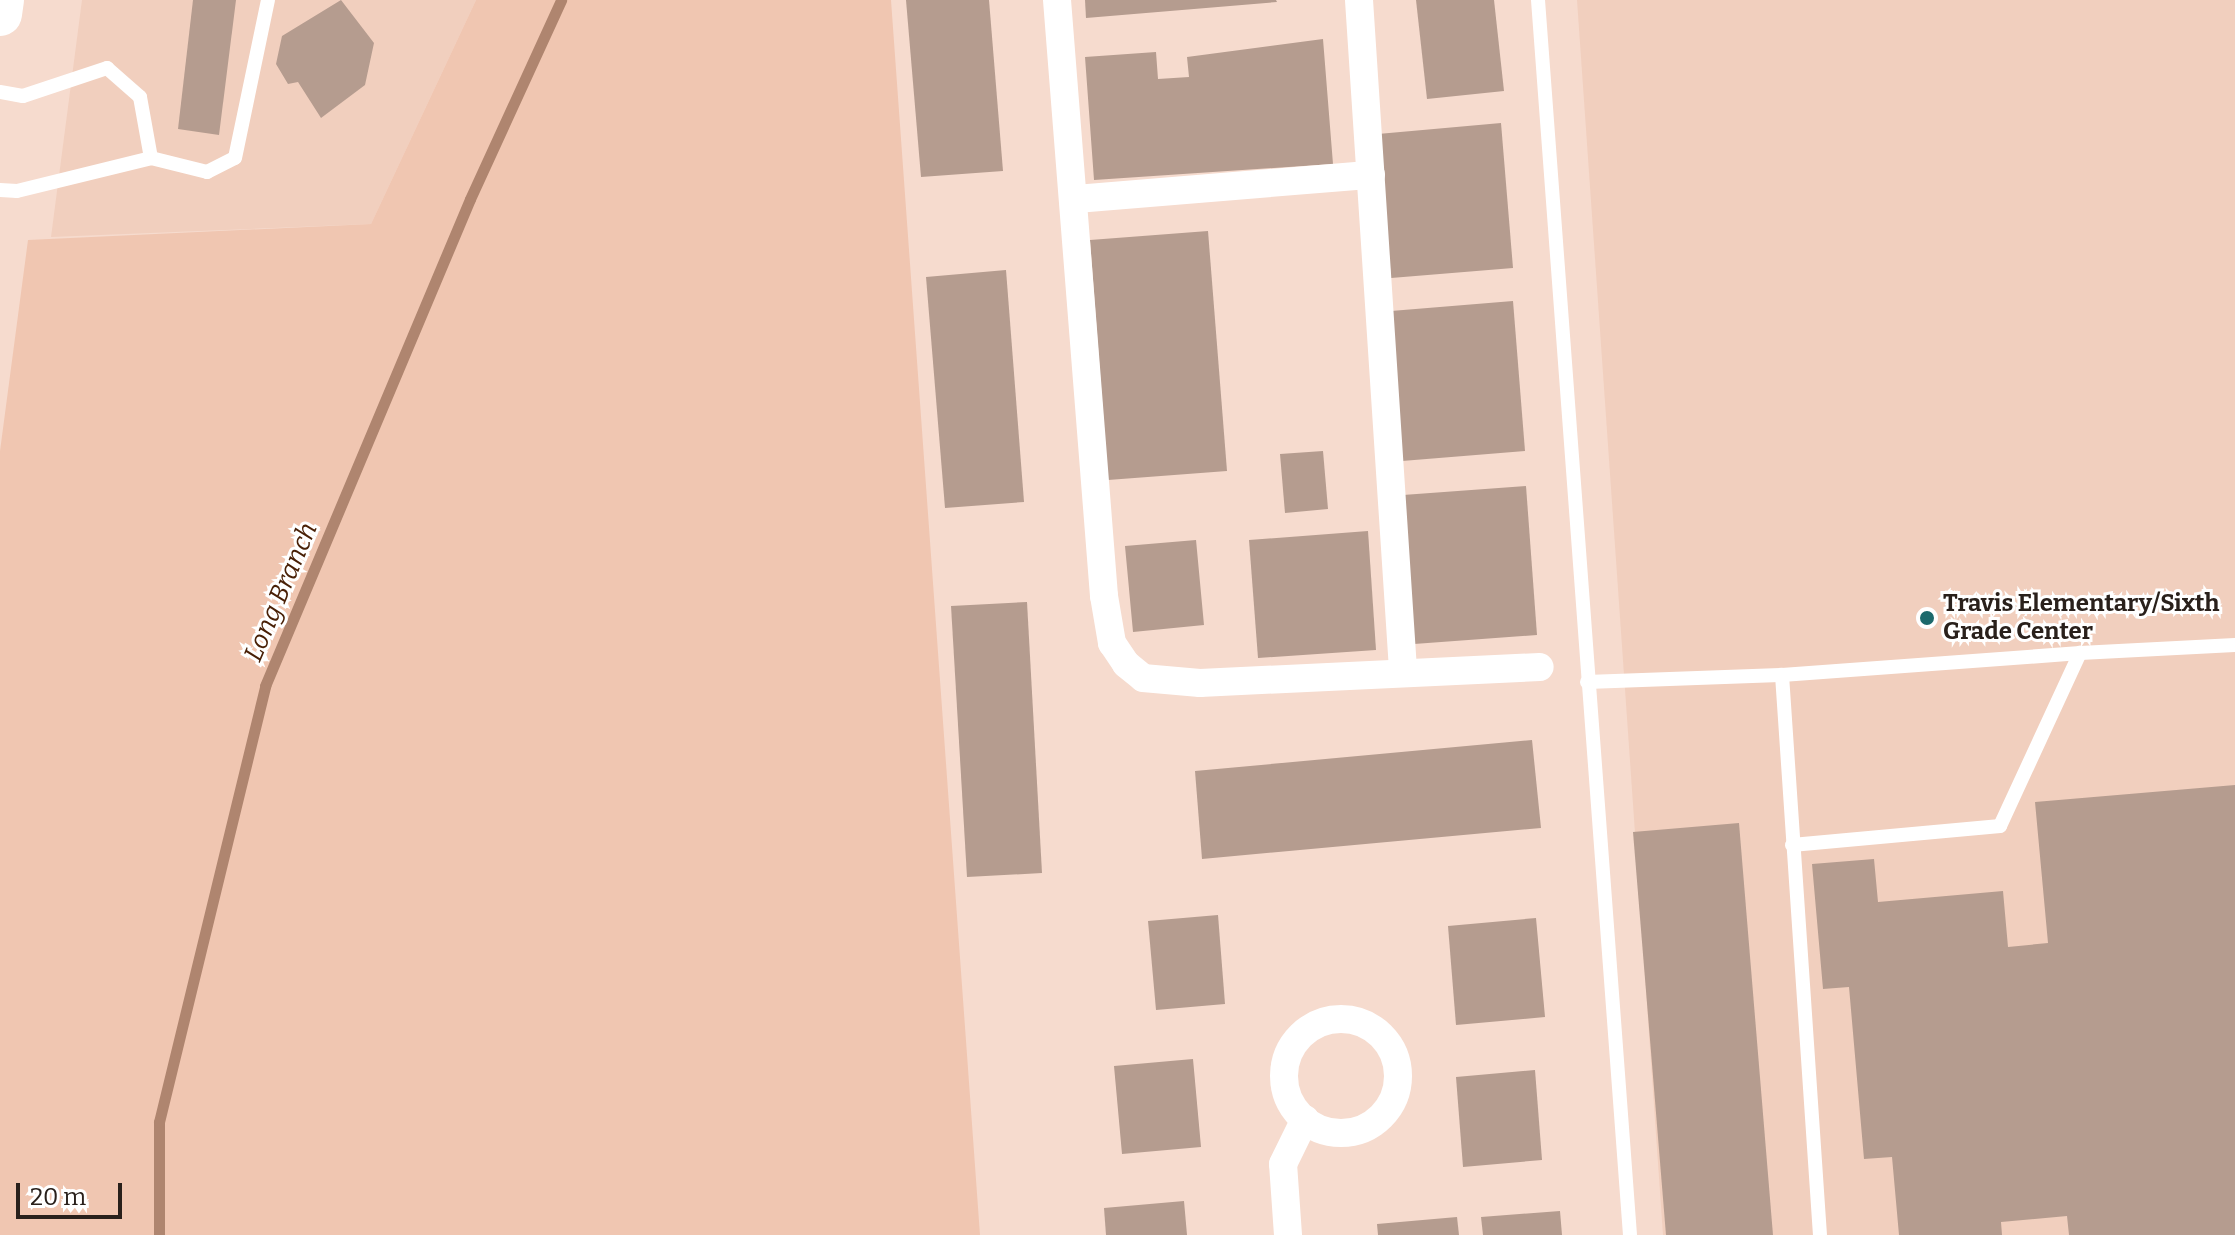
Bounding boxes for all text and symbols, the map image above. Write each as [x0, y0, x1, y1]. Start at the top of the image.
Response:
water label: Long Branch [238, 518, 324, 666]
place label: Travis Elementary/Sixth Grade Center [1943, 590, 2220, 646]
marker: Travis Elementary/Sixth Grade Center [1918, 609, 1936, 627]
scale bar [20, 1167, 126, 1217]
text: 20 m [30, 1183, 86, 1211]

